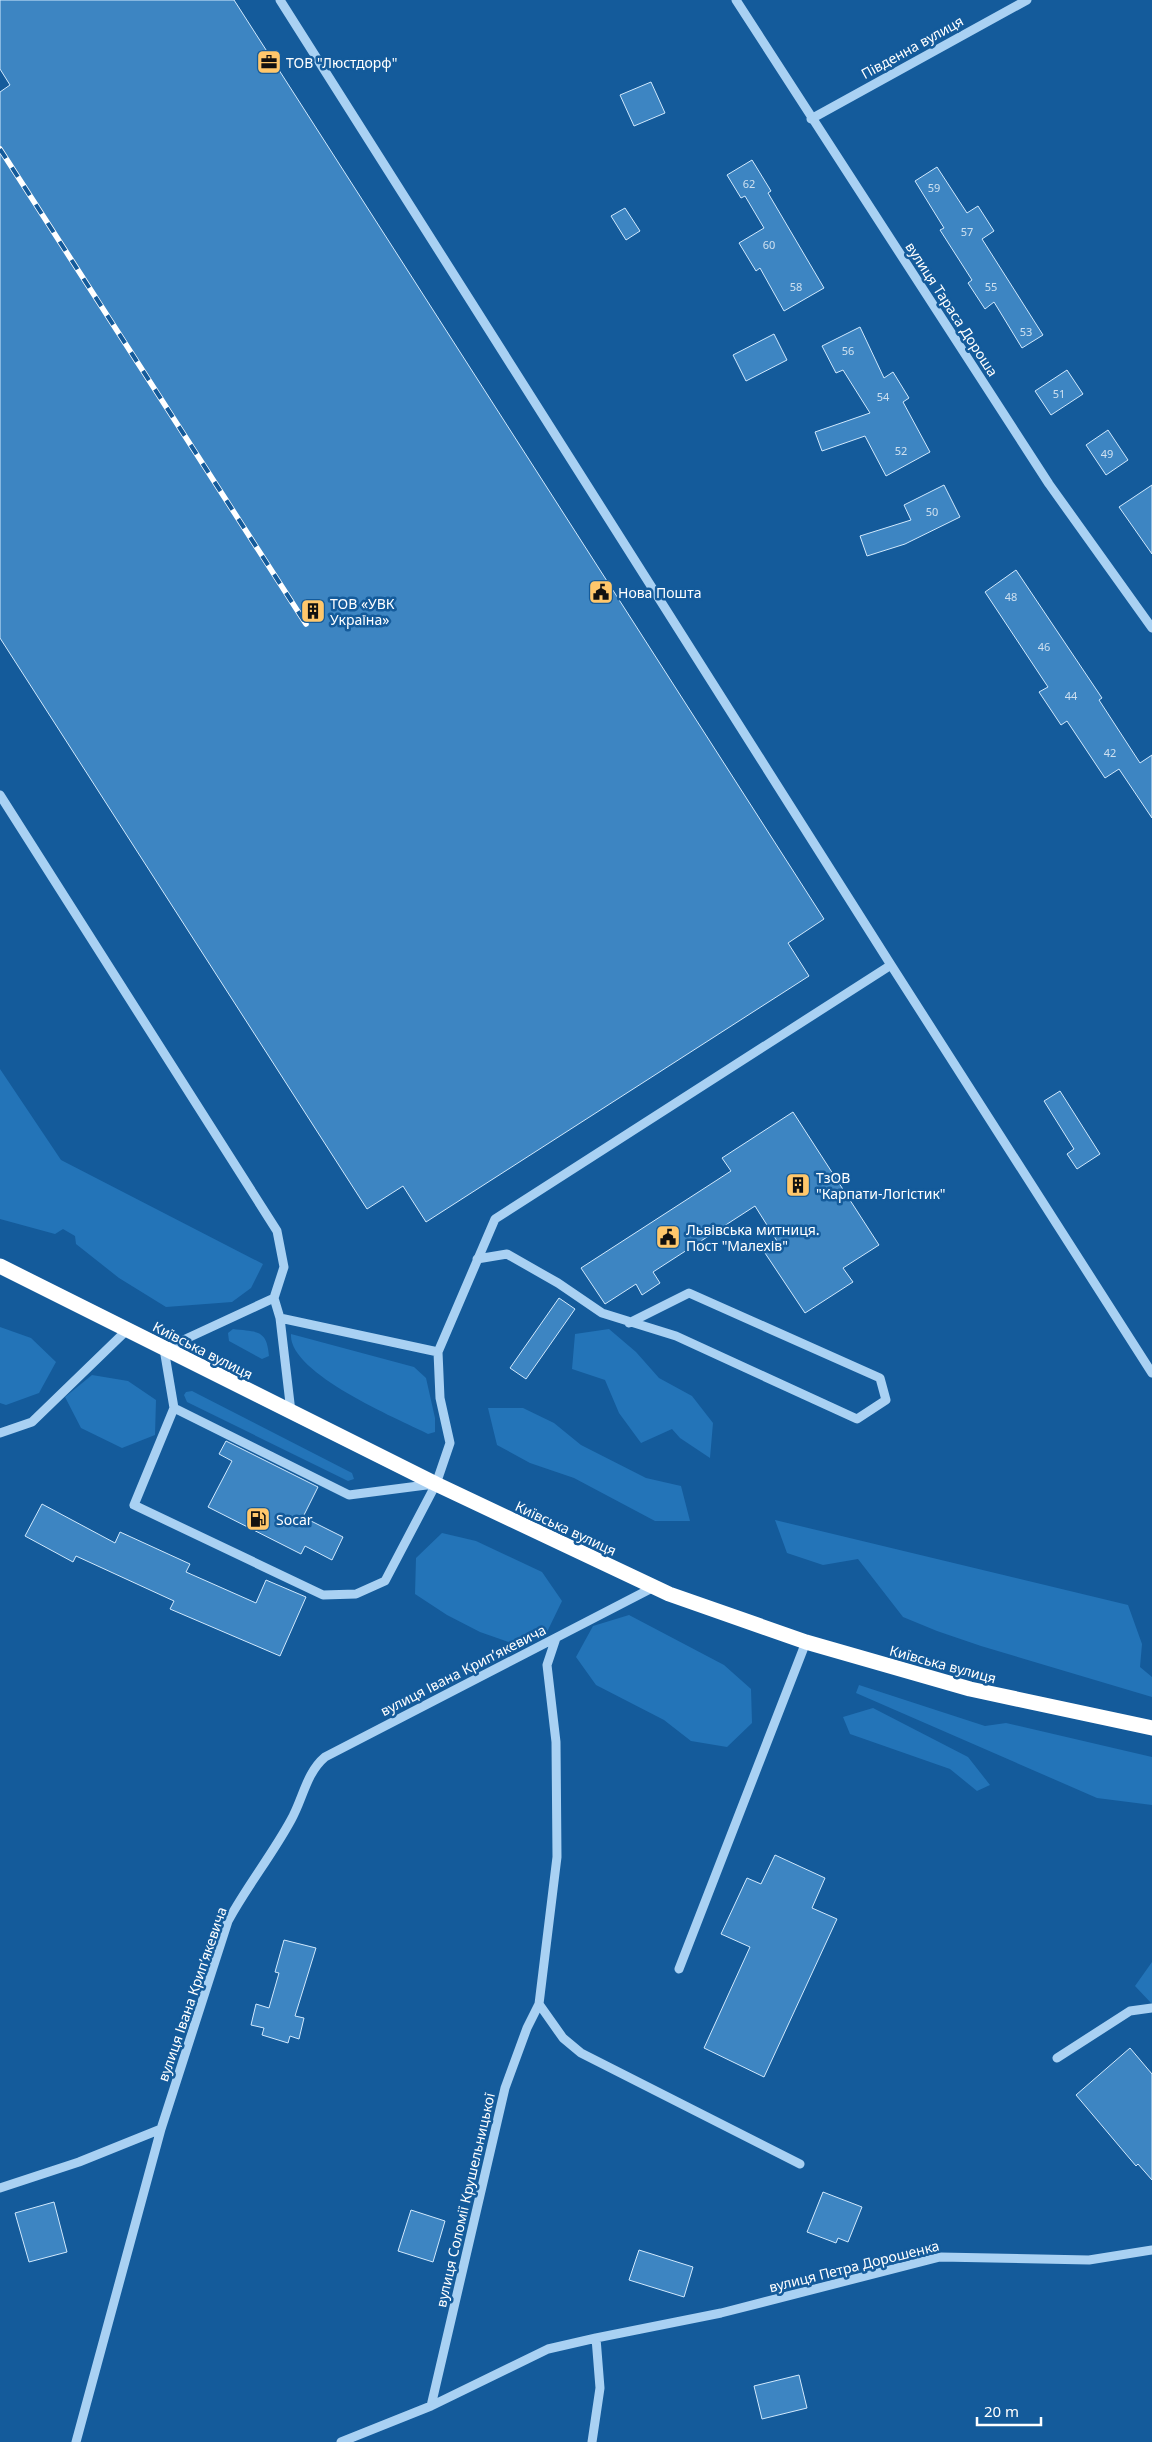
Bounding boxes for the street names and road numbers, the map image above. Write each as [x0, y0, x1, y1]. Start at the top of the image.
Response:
street label: Південна вулиця [857, 11, 967, 83]
street label: вулиця Тараса Дороша [901, 238, 1003, 380]
street label: Київська вулиця [150, 1317, 256, 1383]
street label: Київська вулиця [512, 1496, 620, 1560]
street label: вулиця Івана Крипʼякевича [377, 1620, 549, 1720]
street label: Київська вулиця [888, 1641, 998, 1687]
street label: вулиця Івана Крипʼякевича [153, 1904, 231, 2084]
street label: вулиця Соломії Крушельницької [431, 2091, 499, 2309]
street label: вулиця Петра Дорошенка [767, 2236, 941, 2296]

